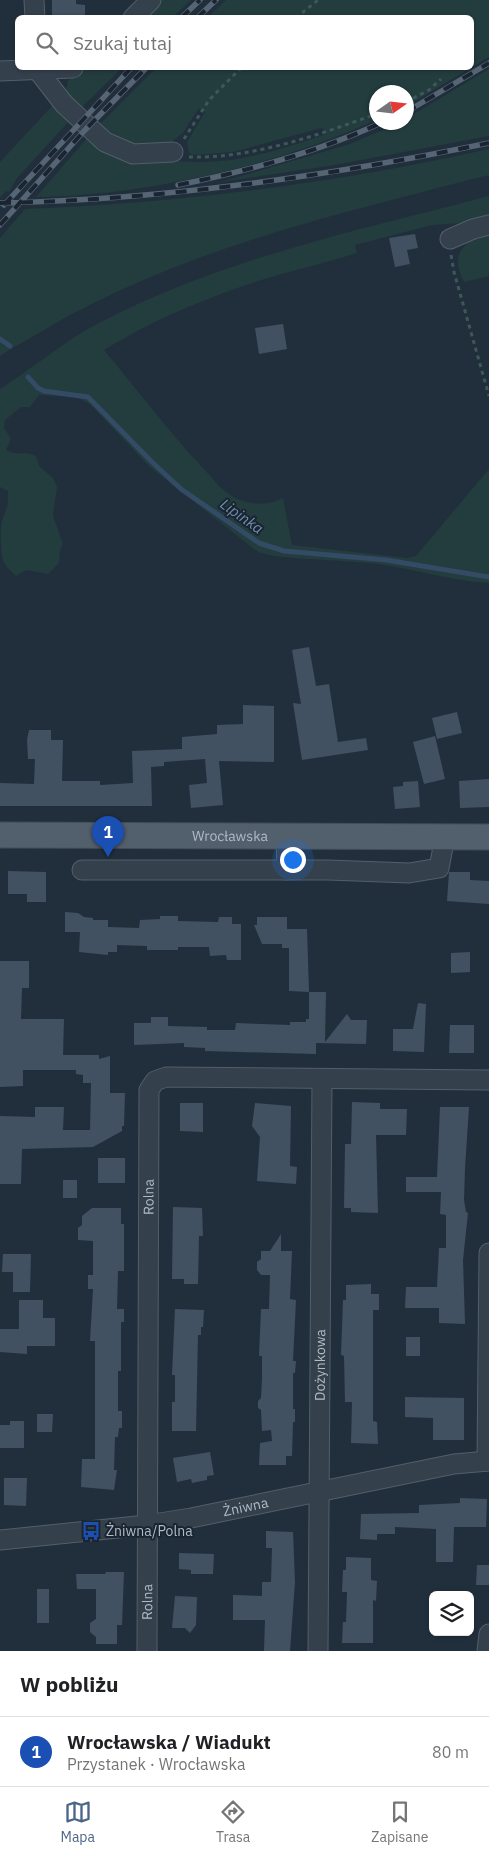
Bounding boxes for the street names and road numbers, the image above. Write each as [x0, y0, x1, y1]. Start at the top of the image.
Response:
street label: Wrocławska [192, 827, 269, 845]
street label: Rolna [140, 1179, 158, 1215]
street label: Dożynkowa [311, 1329, 329, 1401]
street label: Żniwna [221, 1493, 270, 1520]
street label: Rolna [138, 1584, 156, 1620]

